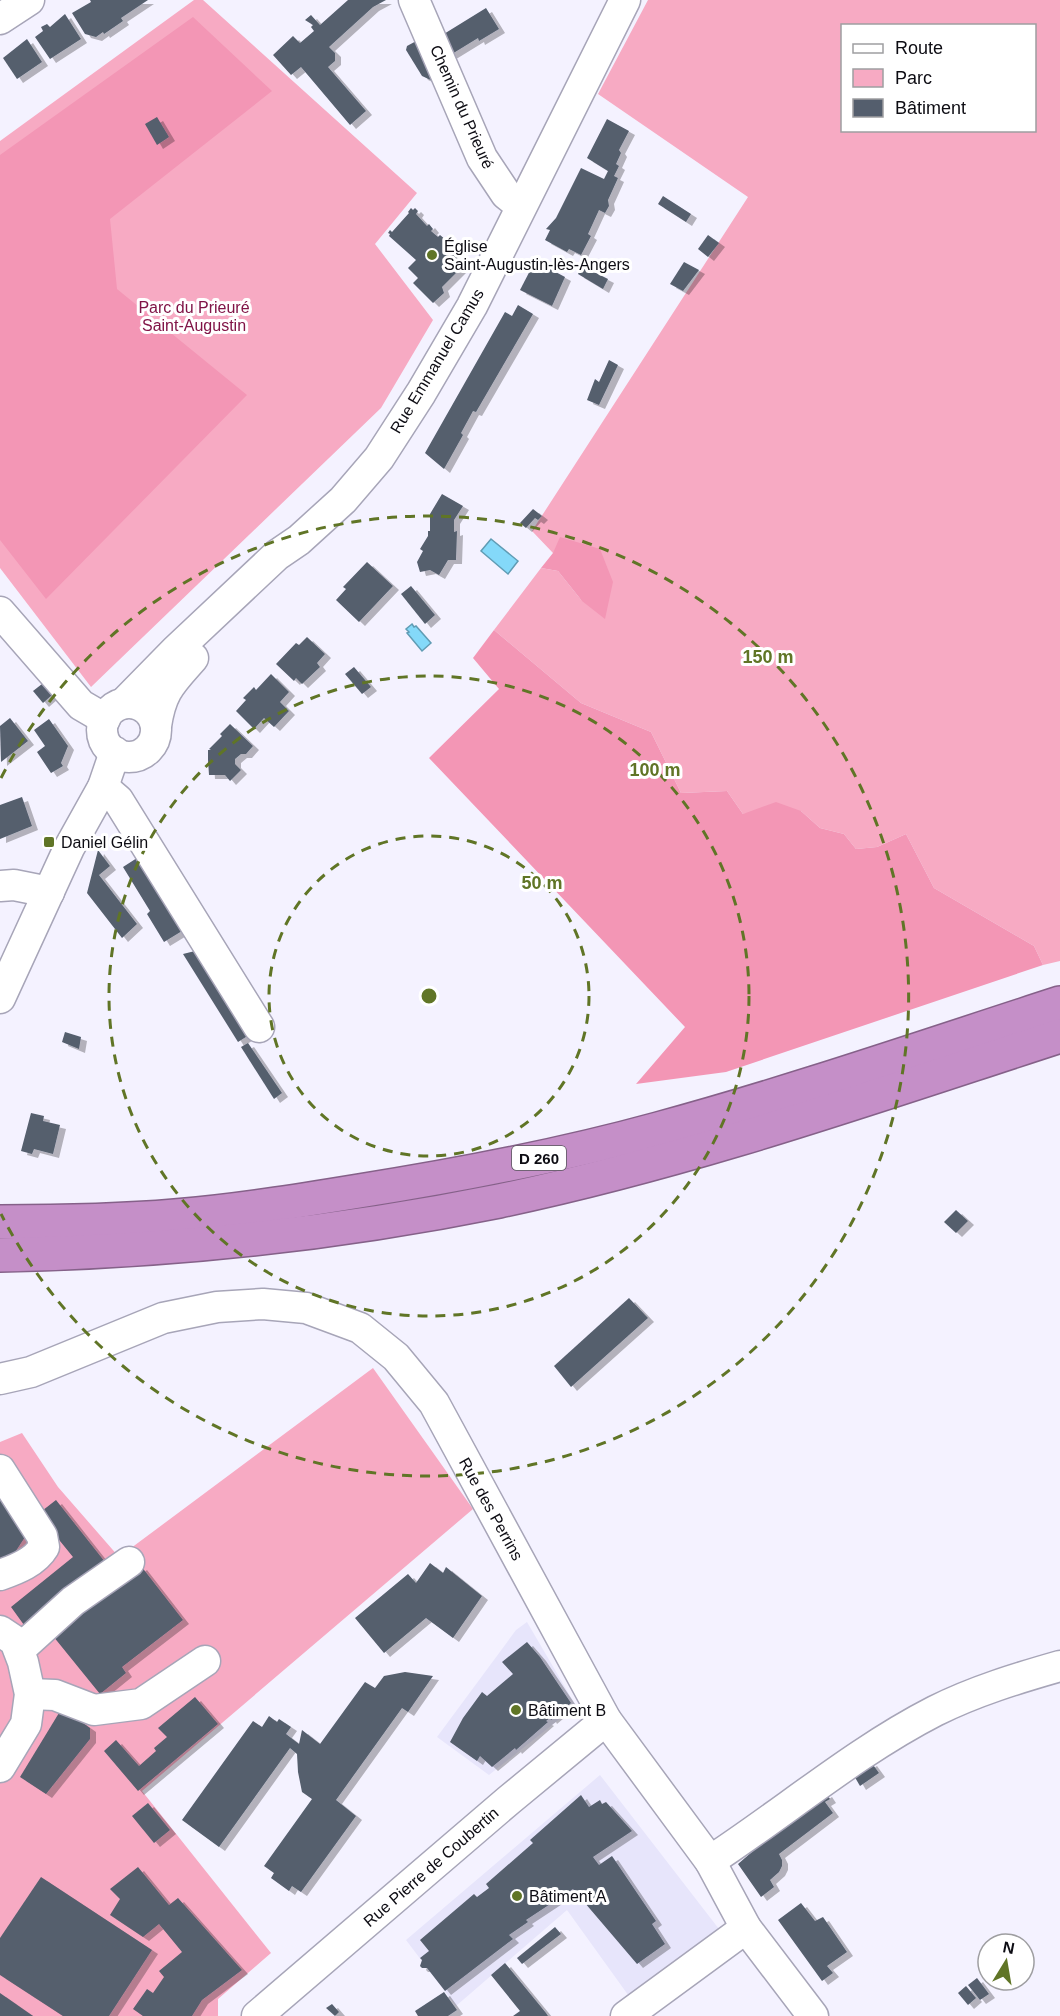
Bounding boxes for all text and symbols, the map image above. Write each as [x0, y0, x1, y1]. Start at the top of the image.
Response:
legend [841, 24, 1036, 132]
text: Route [895, 38, 943, 58]
street label: Chemin du Prieuré [427, 43, 497, 171]
text: Parc [895, 68, 932, 88]
text: Bâtiment [895, 98, 966, 118]
place label: Église Saint-Augustin-lès-Angers [444, 237, 630, 273]
marker: Église Saint-Augustin-lès-Angers [425, 248, 439, 262]
street label: Rue Emmanuel Camus [387, 286, 487, 436]
park label: Parc du Prieuré Saint-Augustin [138, 299, 250, 334]
text: 150 m [742, 647, 794, 667]
text: 100 m [629, 760, 681, 780]
place label: Daniel Gélin [61, 834, 148, 851]
marker: Daniel Gélin [42, 835, 56, 849]
text: 50 m [521, 873, 563, 893]
centre of rings [419, 986, 439, 1006]
road number: D 260 [512, 1146, 566, 1170]
street label: Rue des Perrins [456, 1455, 526, 1563]
place label: Bâtiment B [528, 1702, 606, 1719]
marker: Bâtiment B [509, 1703, 523, 1717]
street label: Rue Pierre de Coubertin [360, 1804, 502, 1930]
place label: Bâtiment A [529, 1888, 607, 1905]
marker: Bâtiment A [510, 1889, 524, 1903]
north arrow [976, 1932, 1036, 1992]
text: N [1001, 1938, 1016, 1957]

